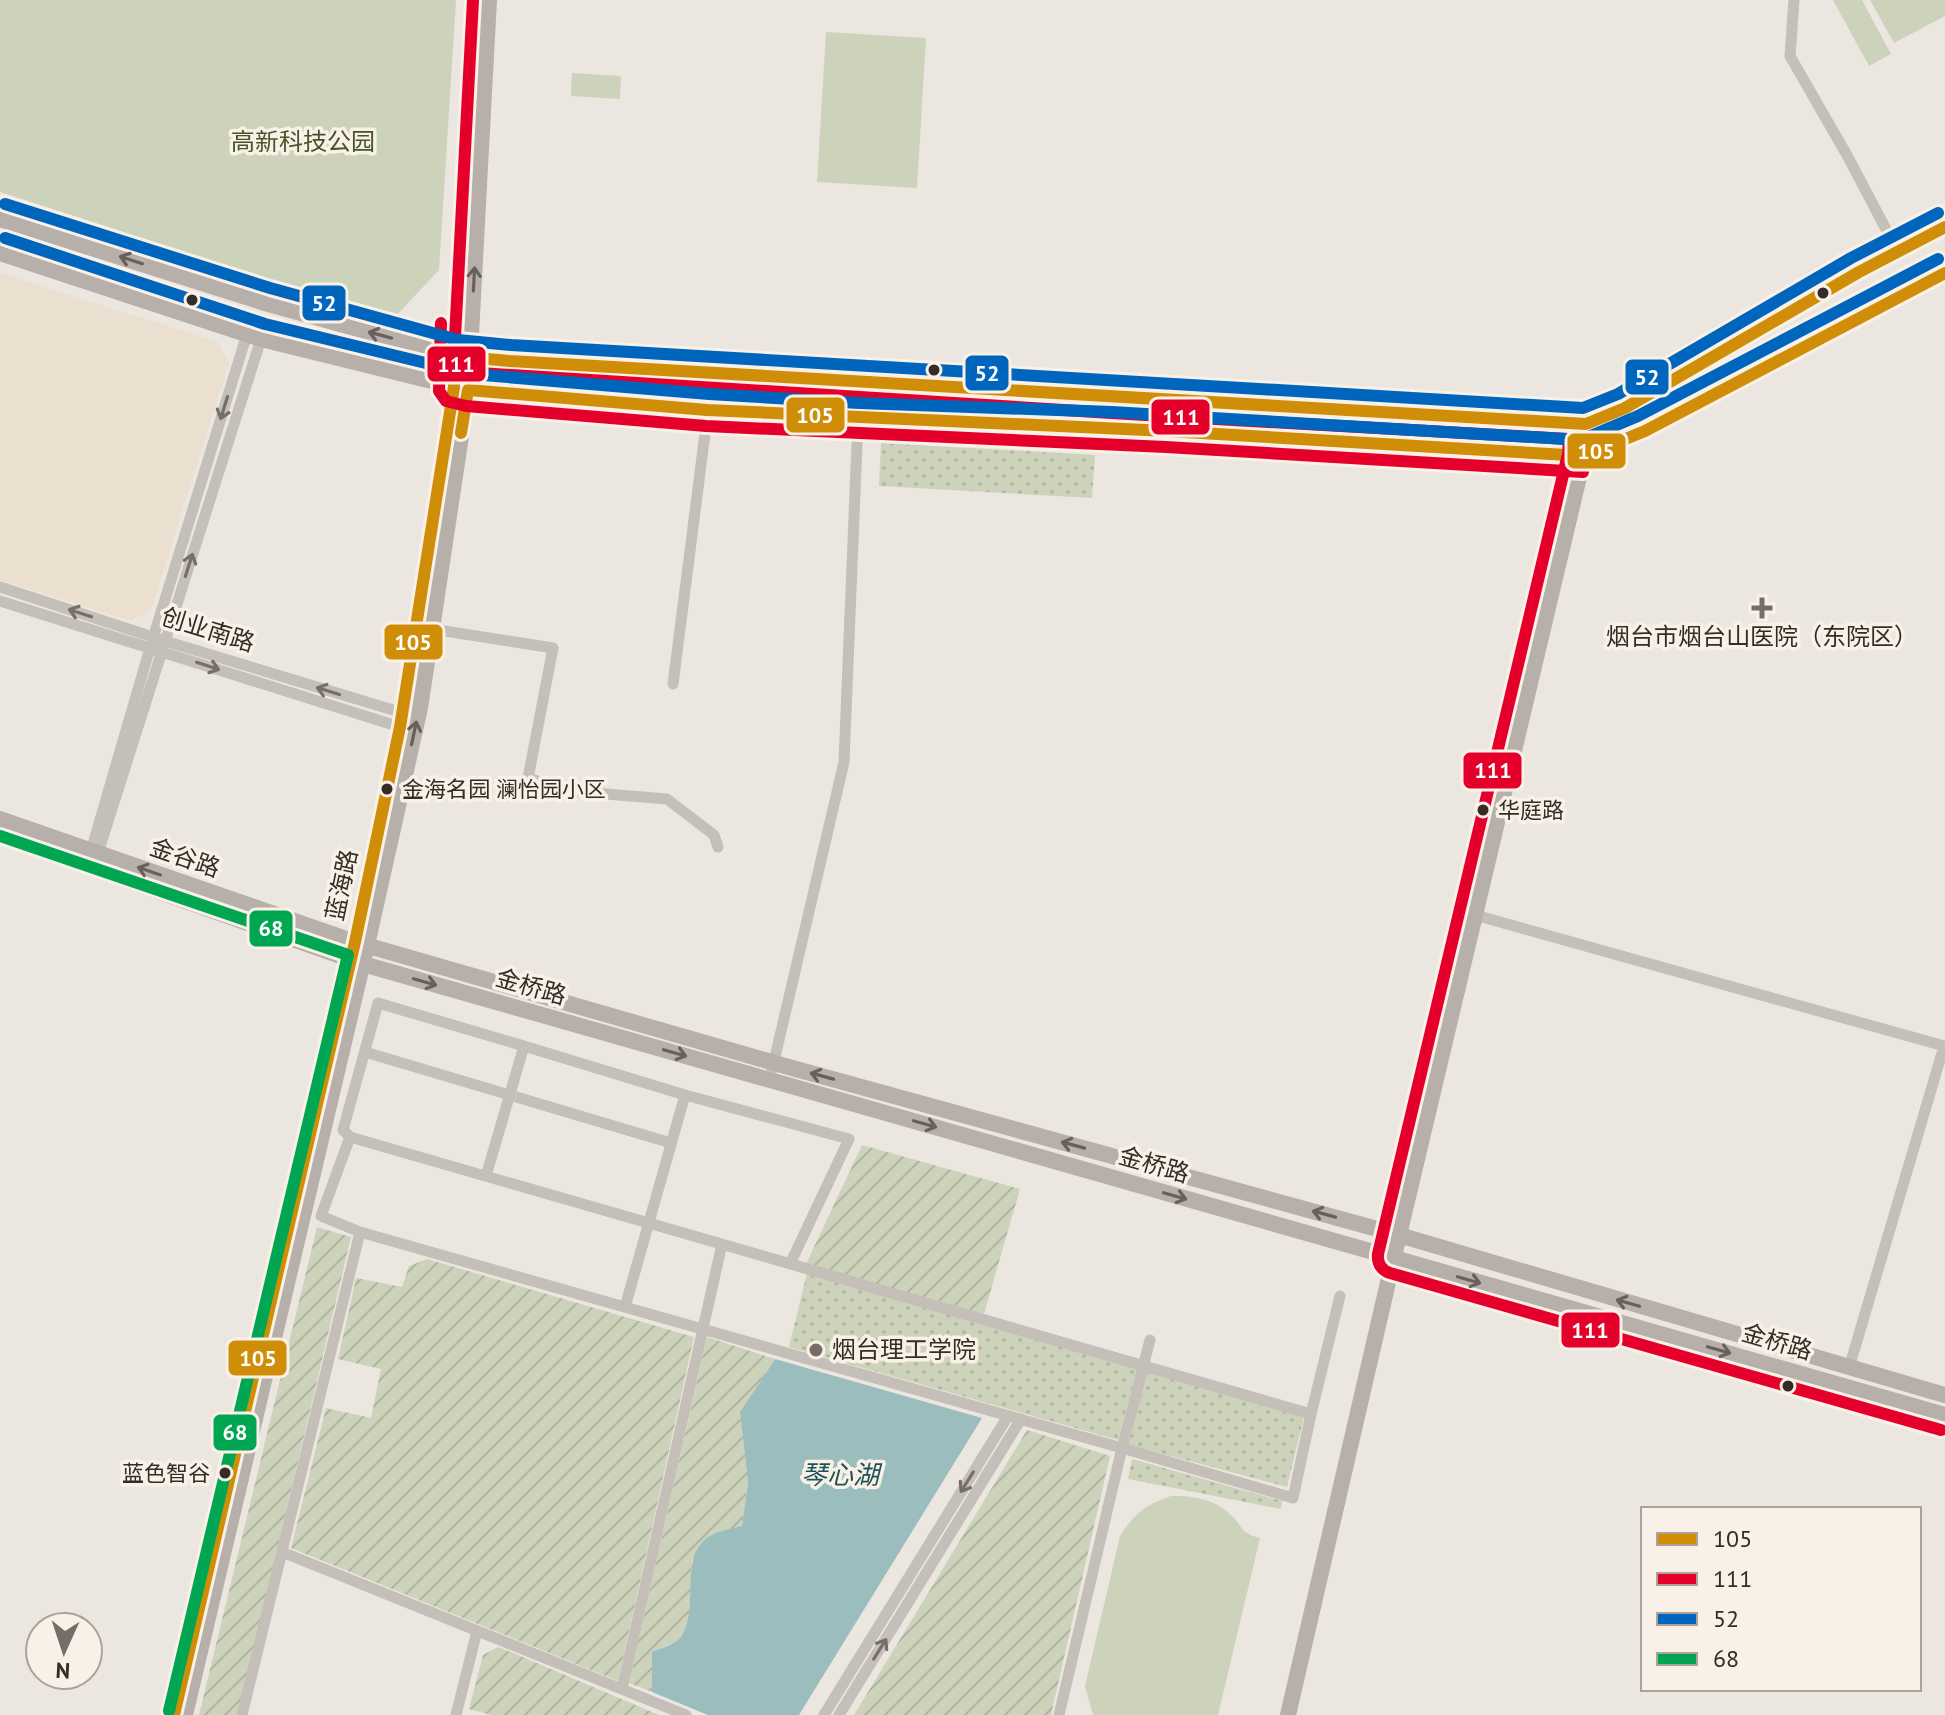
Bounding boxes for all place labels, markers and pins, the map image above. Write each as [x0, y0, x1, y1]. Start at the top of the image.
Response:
unlabelled marker [1815, 285, 1831, 301]
unlabelled marker [184, 292, 200, 308]
unlabelled marker [926, 362, 942, 378]
marker: 烟台市烟台山医院（东院区） [1751, 597, 1773, 619]
place label: 烟台市烟台山医院（东院区） [1606, 621, 1918, 652]
place label: 金海名园 澜怡园小区 [402, 775, 606, 803]
marker: 金海名园 澜怡园小区 [379, 781, 395, 797]
place label: 华庭路 [1498, 796, 1564, 824]
marker: 华庭路 [1475, 802, 1491, 818]
place label: 烟台理工学院 [832, 1334, 976, 1365]
marker: 烟台理工学院 [807, 1341, 825, 1359]
unlabelled marker [1780, 1378, 1796, 1394]
place label: 蓝色智谷 [122, 1459, 210, 1487]
marker: 蓝色智谷 [217, 1465, 233, 1481]

